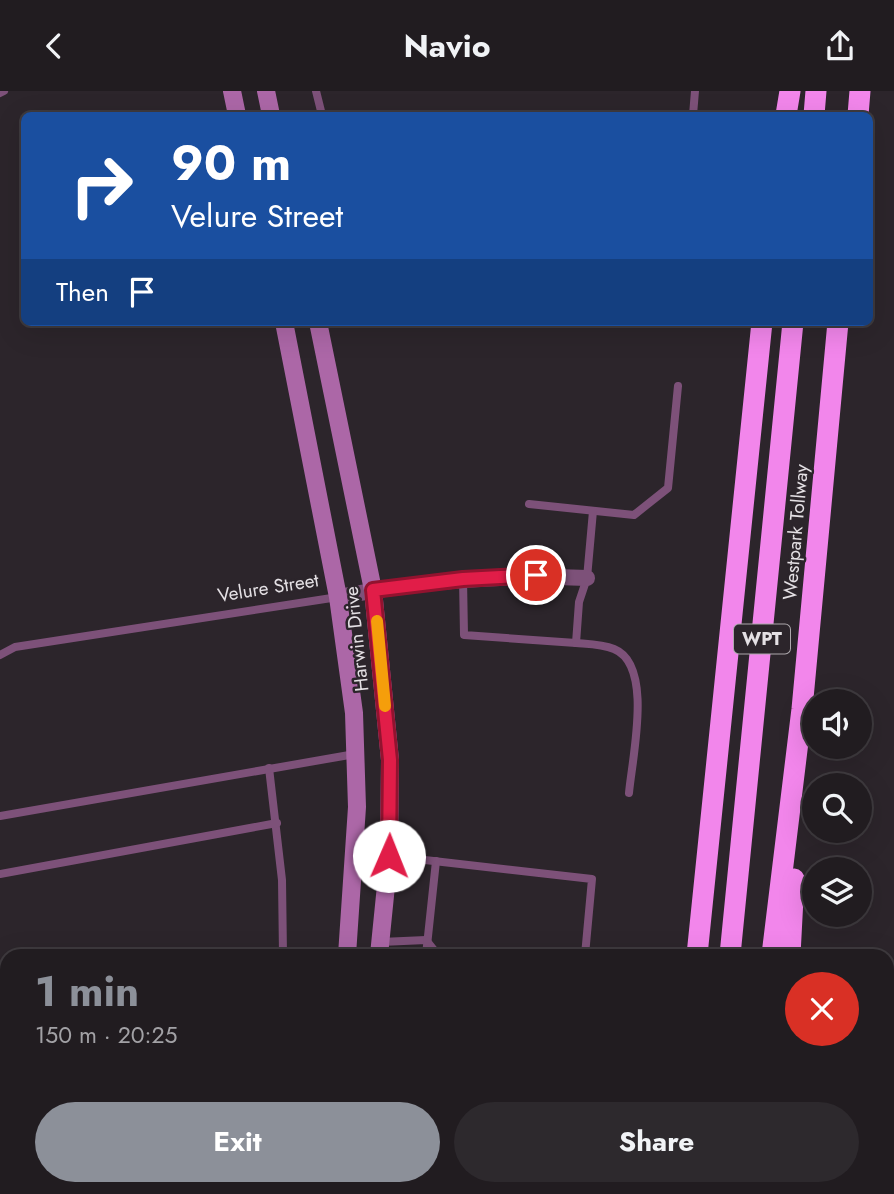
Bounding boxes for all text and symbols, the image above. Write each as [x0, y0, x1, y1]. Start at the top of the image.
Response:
text: Navio [403, 23, 491, 69]
icon: back [35, 27, 73, 65]
icon: share [821, 27, 859, 65]
text: 90 m [171, 128, 291, 198]
icon: right [56, 140, 147, 231]
text: Velure Street [171, 193, 343, 239]
text: Then [56, 273, 109, 311]
icon: arrive [123, 273, 161, 311]
street label: Westpark Tollway [776, 462, 815, 601]
pin [506, 545, 566, 605]
icon: arrive [517, 556, 555, 594]
street label: Velure Street [215, 566, 321, 609]
street label: Harwin Drive [338, 585, 375, 693]
road number: WPT [734, 625, 790, 653]
map controls [802, 689, 872, 927]
button: sound [802, 689, 872, 759]
button: search [802, 773, 872, 843]
position arrow [352, 819, 426, 893]
button: layers [802, 857, 872, 927]
text: 1 min [35, 961, 139, 1022]
button: close [785, 972, 859, 1046]
text: 150 m · 20:25 [35, 1018, 178, 1052]
button: Exit [35, 1102, 440, 1182]
button: Share [454, 1102, 859, 1182]

